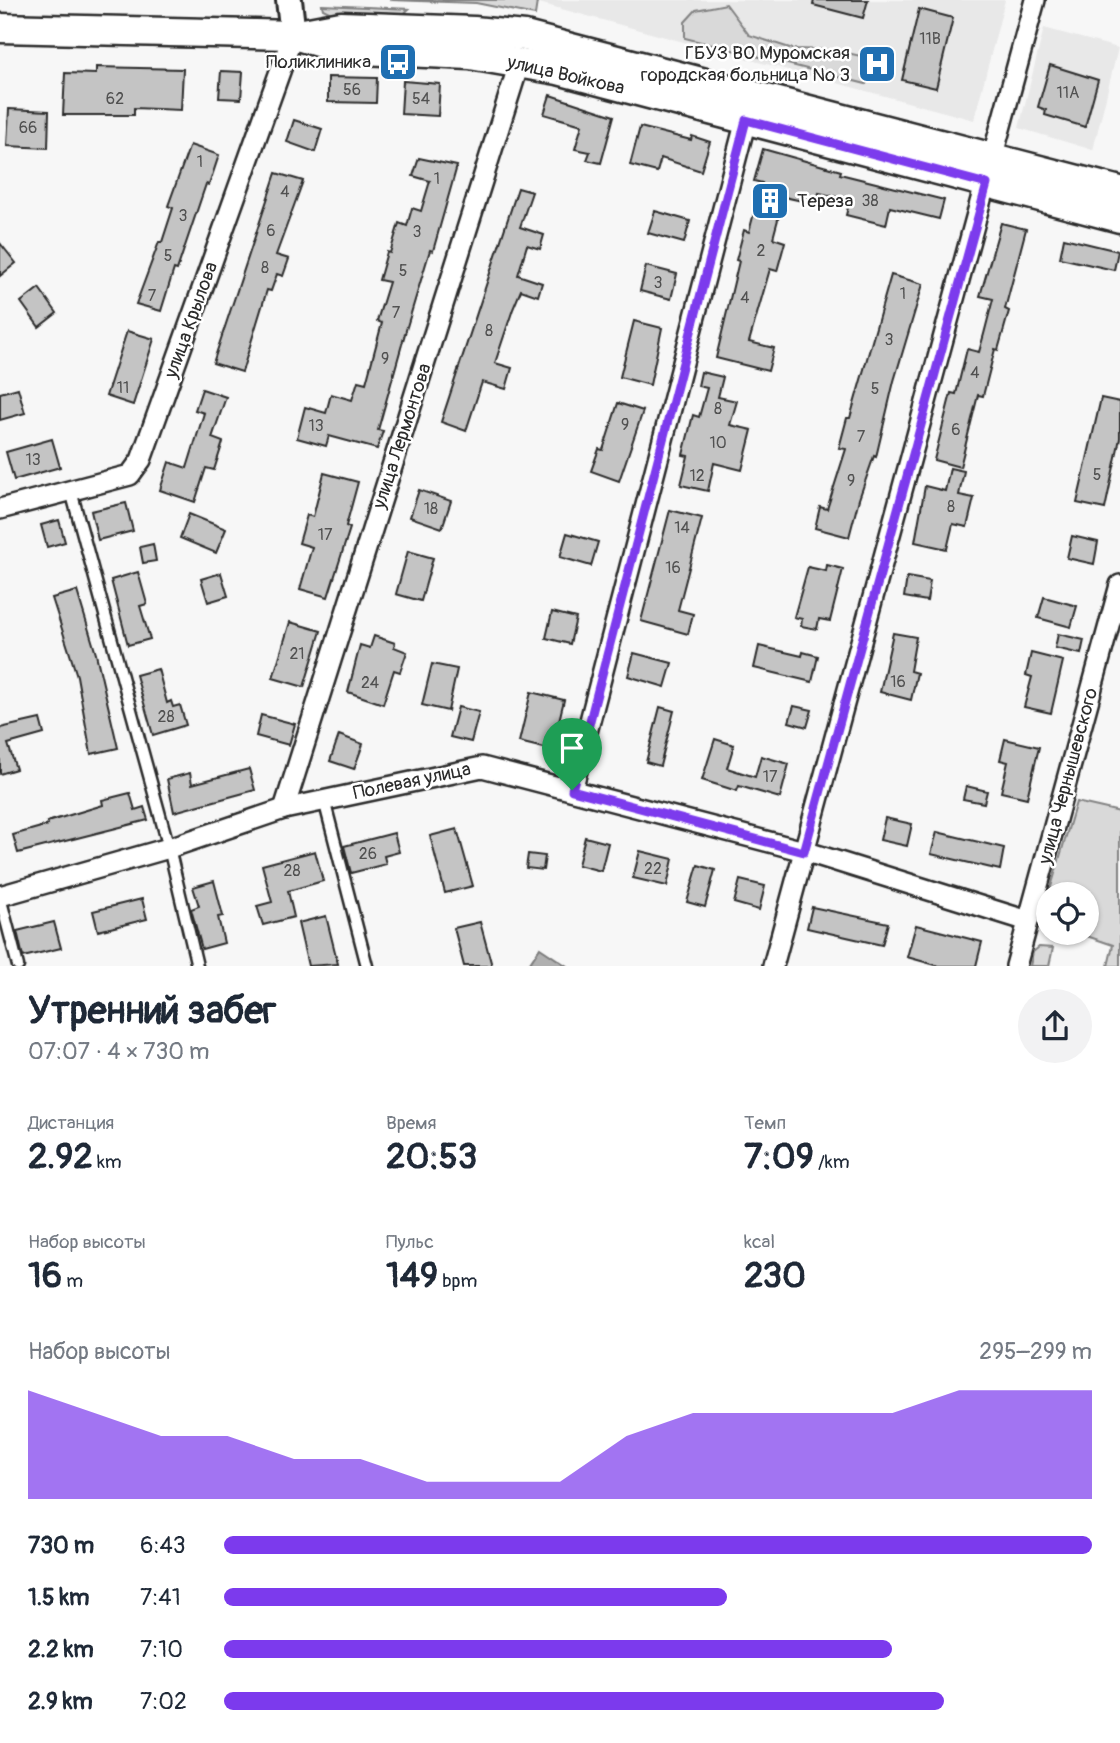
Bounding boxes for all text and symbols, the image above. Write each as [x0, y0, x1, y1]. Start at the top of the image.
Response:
house number: 11В [919, 29, 941, 49]
bus stop icon: Поликлиника [377, 41, 419, 83]
place label: ГБУЗ ВО Муромская городская больница № 3 [641, 41, 850, 87]
hospital icon: ГБУЗ ВО Муромская городская больница № 3 [856, 43, 898, 85]
place label: Поликлиника [266, 50, 371, 74]
street label: улица Войкова [504, 50, 627, 100]
house number: 56 [343, 80, 361, 100]
house number: 11А [1057, 83, 1079, 103]
house number: 62 [106, 89, 124, 109]
house number: 54 [412, 89, 430, 109]
house number: 66 [19, 118, 37, 138]
house number: 1 [197, 152, 203, 172]
house number: 1 [434, 169, 440, 189]
building icon: Тереза [749, 180, 791, 222]
house number: 4 [280, 182, 290, 202]
place label: Тереза [797, 189, 853, 213]
house number: 38 [862, 191, 879, 211]
house number: 3 [179, 206, 188, 226]
house number: 6 [266, 221, 276, 241]
house number: 3 [413, 222, 422, 242]
house number: 2 [757, 241, 766, 261]
house number: 5 [164, 246, 172, 266]
street label: улица Крылова [159, 258, 223, 382]
house number: 8 [261, 258, 269, 278]
house number: 5 [399, 261, 407, 281]
house number: 3 [654, 273, 663, 293]
house number: 1 [900, 284, 906, 304]
house number: 7 [148, 286, 157, 306]
house number: 4 [740, 288, 750, 308]
house number: 7 [392, 303, 401, 323]
house number: 8 [485, 321, 493, 341]
house number: 3 [885, 330, 894, 350]
house number: 9 [381, 349, 389, 369]
street label: улица Лермонтова [367, 360, 437, 513]
house number: 4 [970, 363, 980, 383]
house number: 11 [117, 378, 129, 398]
house number: 5 [871, 379, 879, 399]
house number: 8 [714, 399, 722, 419]
house number: 9 [621, 415, 629, 435]
house number: 13 [308, 416, 324, 436]
house number: 6 [951, 420, 961, 440]
house number: 7 [857, 427, 866, 447]
house number: 10 [709, 433, 727, 453]
house number: 13 [25, 450, 41, 470]
house number: 5 [1093, 465, 1101, 485]
house number: 12 [689, 466, 705, 486]
house number: 9 [847, 471, 855, 491]
house number: 8 [947, 497, 955, 517]
house number: 18 [424, 499, 438, 519]
house number: 14 [674, 518, 690, 538]
house number: 17 [318, 525, 333, 545]
house number: 16 [665, 558, 681, 578]
house number: 21 [289, 644, 305, 664]
house number: 16 [890, 672, 906, 692]
house number: 24 [361, 673, 379, 693]
street label: улица Чернышевского [1033, 685, 1103, 868]
house number: 28 [157, 707, 175, 727]
pin [542, 718, 602, 790]
icon: arrive [553, 729, 591, 767]
street label: Полевая улица [351, 757, 473, 805]
house number: 17 [763, 767, 778, 787]
house number: 26 [359, 844, 377, 864]
house number: 22 [644, 859, 662, 879]
house number: 28 [283, 861, 301, 881]
map controls [1036, 882, 1099, 945]
button: locate [1036, 882, 1099, 945]
text: Утренний забег [28, 987, 276, 1035]
button: share [1018, 989, 1092, 1063]
text: 07:07 · 4 × 730 m [28, 1037, 209, 1066]
text: Дистанция [28, 1111, 114, 1135]
text: Время [386, 1111, 437, 1135]
text: Темп [744, 1111, 786, 1135]
text: 2.92 [28, 1135, 93, 1179]
text: 20:53 [386, 1135, 477, 1179]
text: 7:09 [744, 1135, 814, 1179]
text: km [93, 1150, 122, 1174]
text: /km [814, 1150, 850, 1174]
text: Набор высоты [28, 1230, 146, 1254]
text: Пульс [386, 1230, 434, 1254]
text: kcal [744, 1230, 775, 1254]
text: 16 [28, 1254, 62, 1298]
text: 149 [386, 1254, 438, 1298]
text: 230 [744, 1254, 806, 1298]
text: m [62, 1269, 83, 1293]
text: bpm [438, 1269, 477, 1293]
text: Набор высоты [28, 1337, 170, 1366]
text: 295–299 m [979, 1337, 1092, 1366]
text: 730 m [28, 1531, 94, 1560]
text: 6:43 [140, 1531, 186, 1560]
text: 1.5 km [28, 1583, 90, 1612]
text: 7:41 [140, 1583, 181, 1612]
text: 2.2 km [28, 1635, 94, 1664]
text: 7:10 [140, 1635, 183, 1664]
text: 2.9 km [28, 1687, 93, 1716]
text: 7:02 [140, 1687, 187, 1716]

